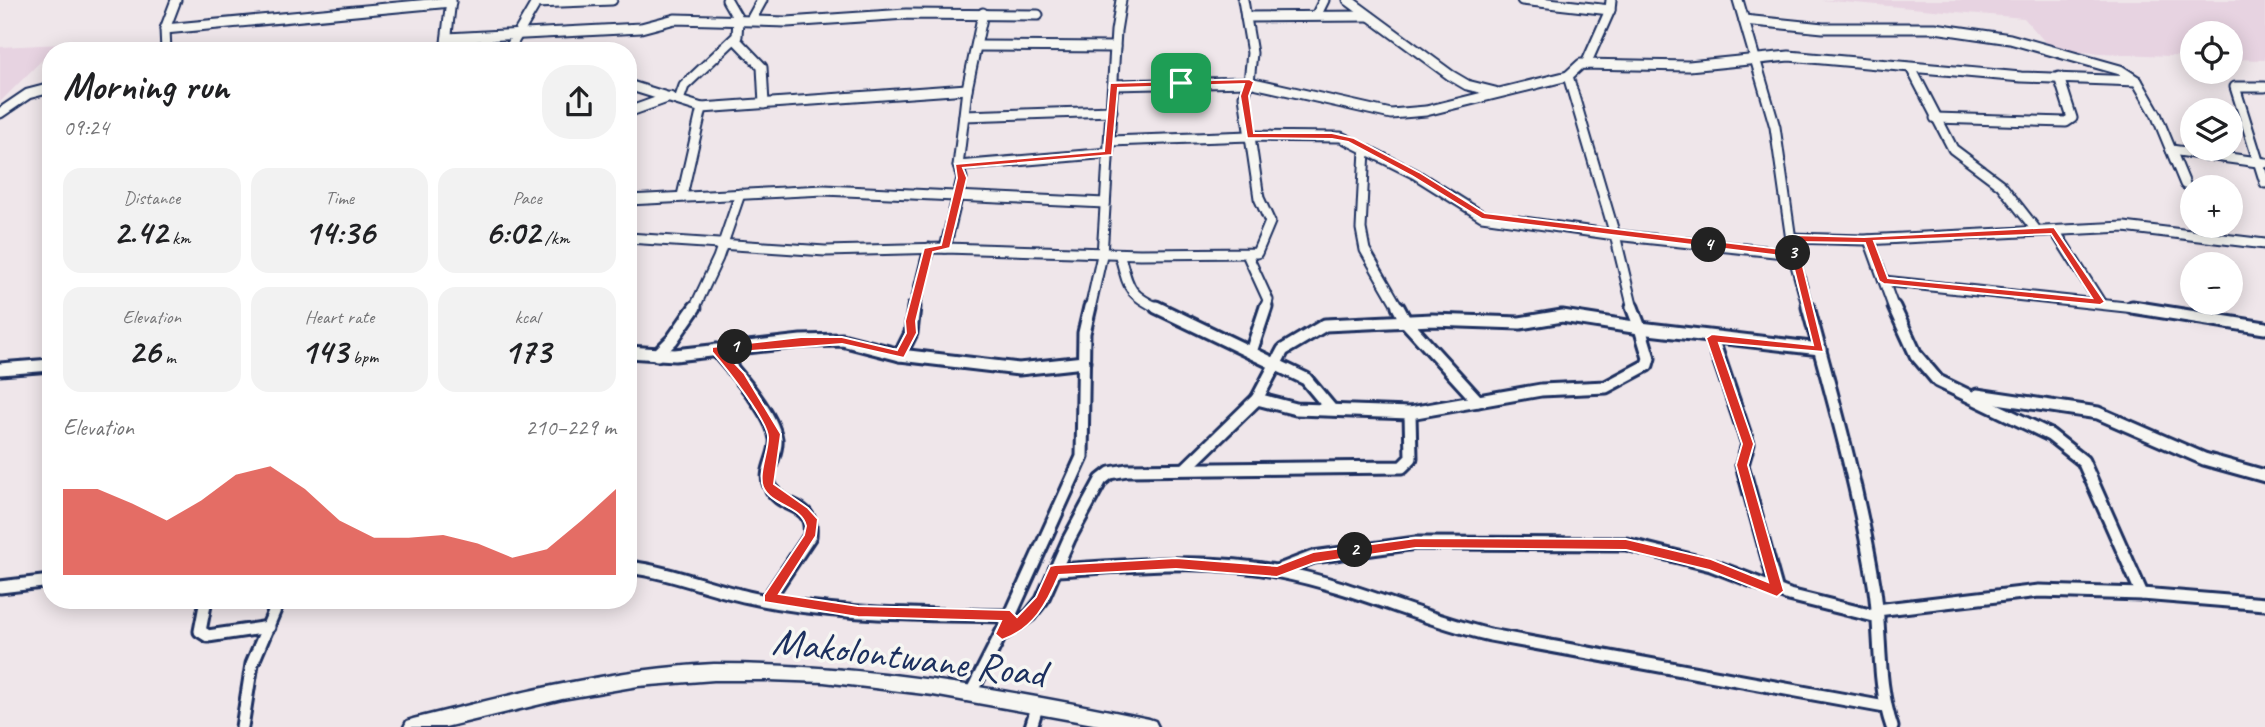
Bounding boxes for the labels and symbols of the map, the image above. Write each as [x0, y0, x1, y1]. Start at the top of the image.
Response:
pin [1151, 53, 1211, 113]
pin: 4 [1692, 228, 1726, 262]
pin: 3 [1776, 236, 1811, 270]
pin: 1 [718, 330, 752, 364]
pin: 2 [1338, 532, 1372, 568]
street label: Makolontwane Road [770, 615, 1054, 699]

